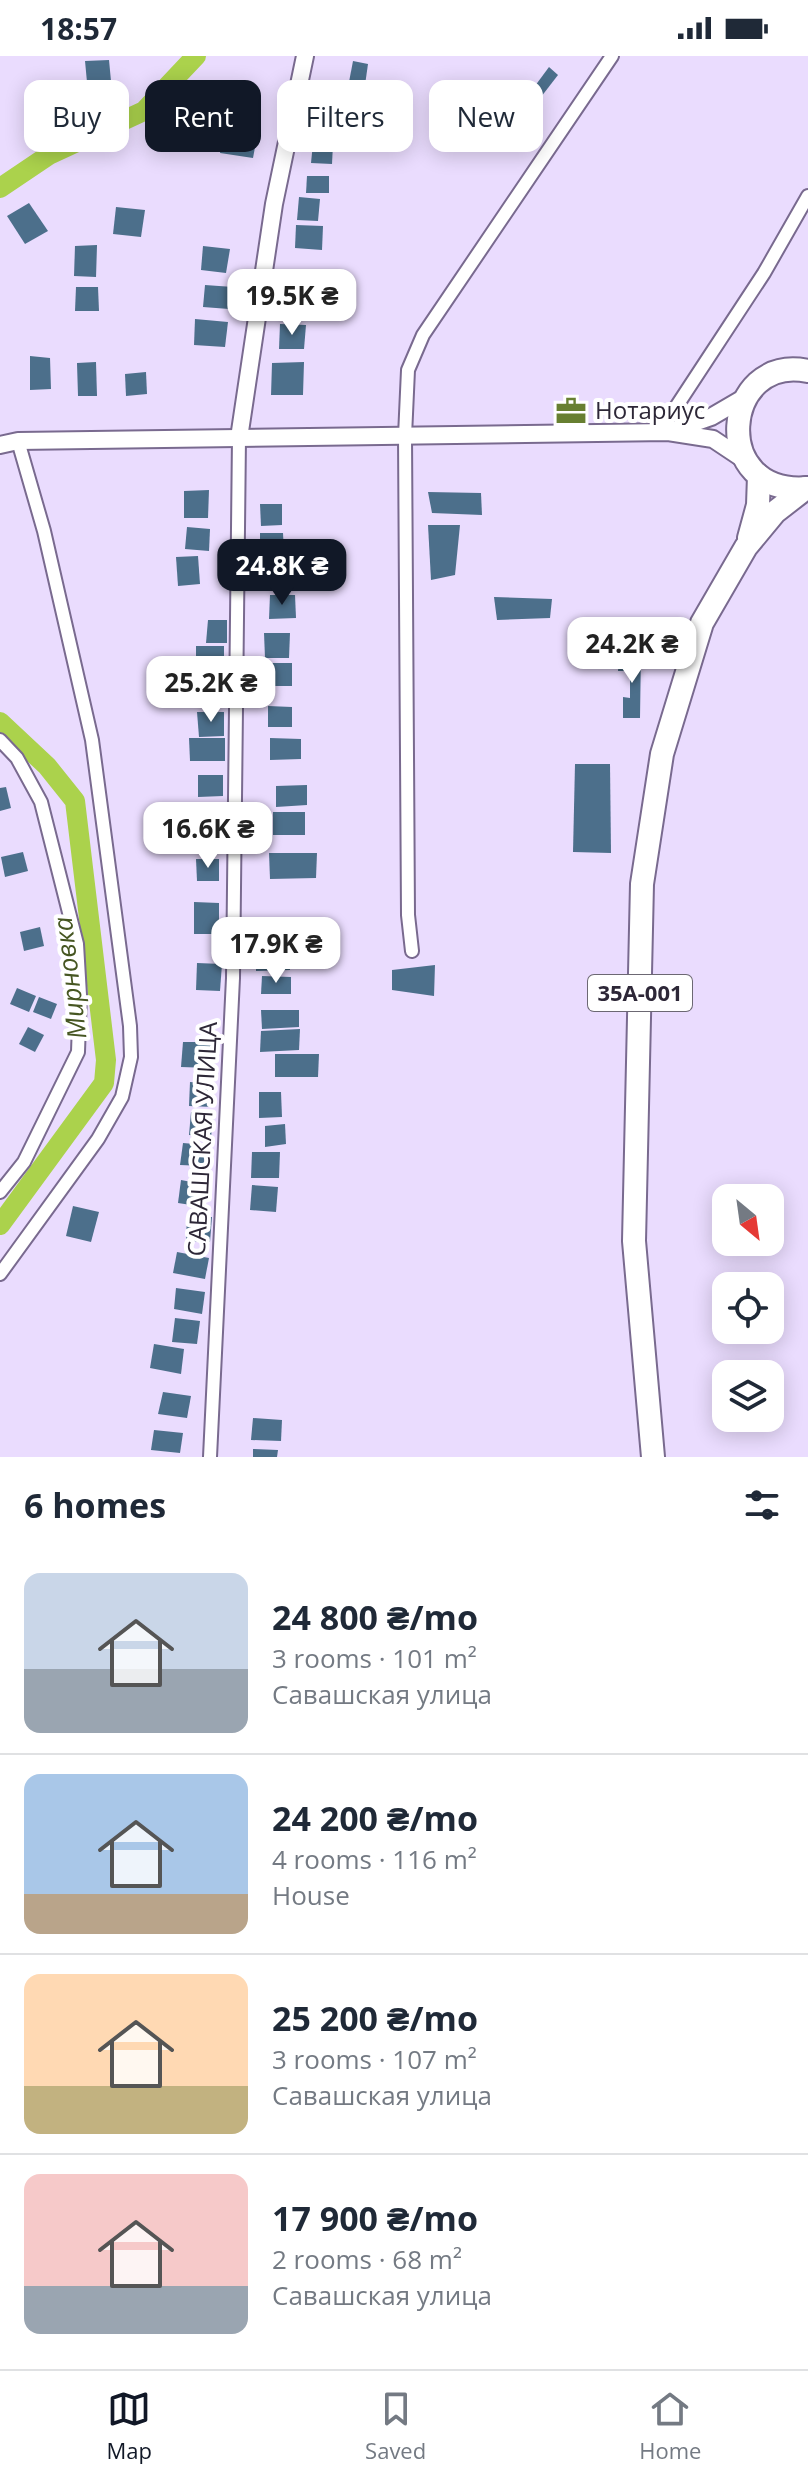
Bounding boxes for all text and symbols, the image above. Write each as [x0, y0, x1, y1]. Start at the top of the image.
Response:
text: 18:57 [40, 8, 117, 49]
chip: Buy [24, 80, 129, 152]
chip: Rent [145, 80, 261, 152]
chip: Filters [277, 80, 413, 152]
chip: New [429, 80, 543, 152]
pin: 19.5K ₴ [218, 269, 366, 337]
text: 19.5K ₴ [245, 277, 339, 313]
place label: Нотариус [595, 393, 705, 426]
office icon: Нотариус [554, 394, 588, 428]
pin: 24.8K ₴ [208, 539, 356, 607]
text: 24.8K ₴ [235, 547, 329, 583]
pin: 24.2K ₴ [558, 617, 706, 685]
text: 24.2K ₴ [585, 625, 679, 661]
pin: 25.2K ₴ [137, 656, 285, 724]
text: 25.2K ₴ [164, 664, 258, 700]
pin: 16.6K ₴ [134, 802, 282, 870]
text: 16.6K ₴ [161, 810, 255, 846]
water label: Мирновка [44, 915, 94, 1041]
pin: 17.9K ₴ [202, 917, 350, 985]
text: 17.9K ₴ [229, 925, 323, 961]
road number: 35А-001 [588, 975, 692, 1011]
street label: САВАШСКАЯ УЛИЦА [179, 1020, 224, 1257]
north arrow [712, 1184, 784, 1256]
map controls [712, 1184, 784, 1432]
button: locate [712, 1272, 784, 1344]
button: layers [712, 1360, 784, 1432]
text: 6 homes [24, 1482, 166, 1528]
icon: filters [740, 1483, 784, 1527]
text: 24 800 ₴/mo [272, 1594, 478, 1640]
icon: home [88, 1605, 184, 1701]
text: 3 rooms · 101 m² [272, 1640, 477, 1676]
text: Савашская улица [272, 1676, 492, 1712]
text: 24 200 ₴/mo [272, 1795, 478, 1841]
icon: home [88, 1806, 184, 1902]
text: 4 rooms · 116 m² [272, 1841, 477, 1877]
text: House [272, 1877, 350, 1913]
text: 25 200 ₴/mo [272, 1995, 478, 2041]
icon: home [88, 2006, 184, 2102]
text: 3 rooms · 107 m² [272, 2041, 477, 2077]
text: Савашская улица [272, 2077, 492, 2113]
text: 17 900 ₴/mo [272, 2195, 478, 2241]
icon: home [88, 2206, 184, 2302]
text: 2 rooms · 68 m² [272, 2241, 462, 2277]
text: Савашская улица [272, 2277, 492, 2313]
tab: Map [107, 2387, 152, 2465]
tab: Saved [365, 2387, 426, 2465]
tab: Home [639, 2387, 701, 2465]

